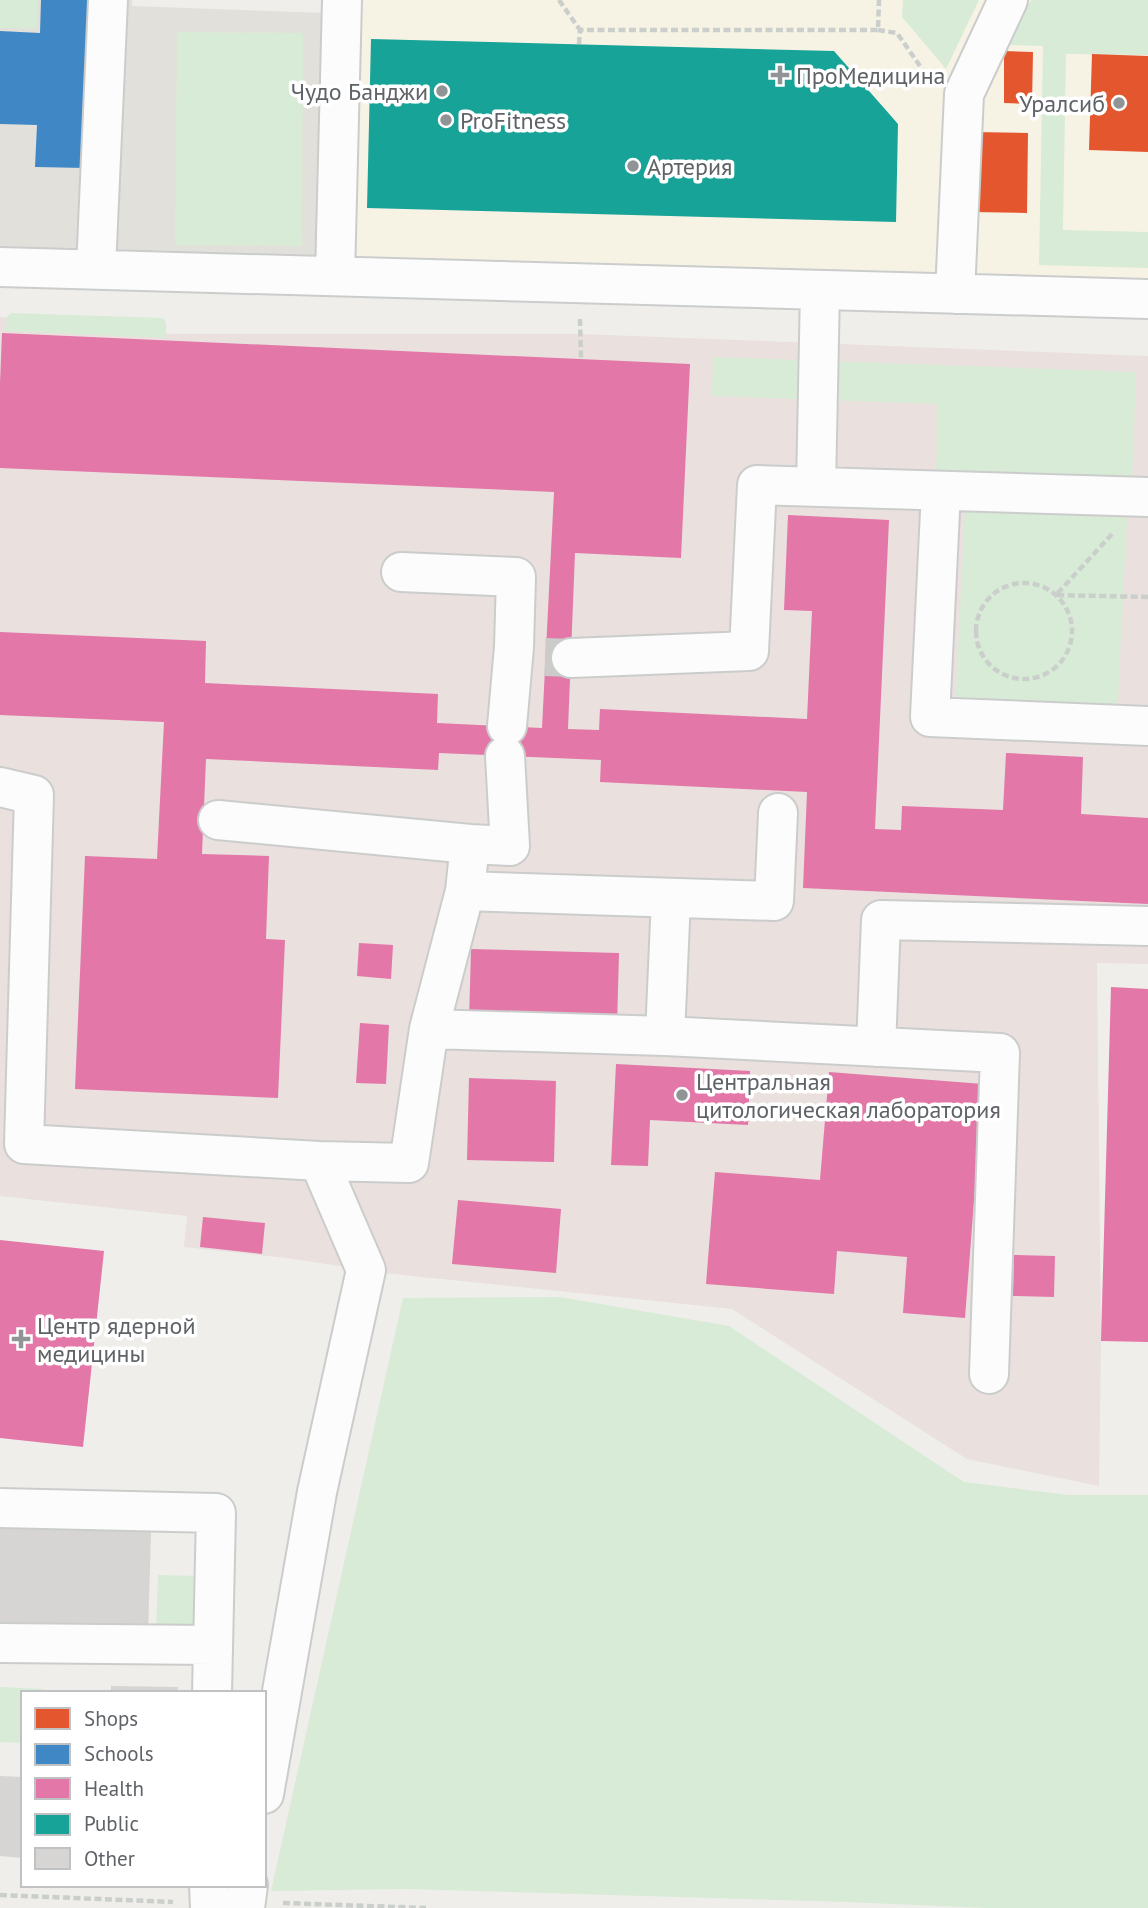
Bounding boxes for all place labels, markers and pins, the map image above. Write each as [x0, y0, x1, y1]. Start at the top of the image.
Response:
place label: ПроМедицина [796, 60, 946, 91]
marker: ПроМедицина [770, 65, 790, 85]
place label: Чудо Банджи [290, 76, 428, 107]
marker: Чудо Банджи [434, 83, 450, 99]
place label: Уралсиб [1019, 88, 1105, 119]
marker: Уралсиб [1111, 95, 1127, 111]
place label: ProFitness [460, 105, 566, 136]
marker: ProFitness [438, 112, 454, 128]
place label: Артерия [647, 151, 733, 182]
marker: Артерия [625, 158, 641, 174]
place label: Центральная цитологическая лаборатория [696, 1066, 1001, 1125]
marker: Центральная цитологическая лаборатория [674, 1087, 690, 1103]
place label: Центр ядерной медицины [37, 1310, 196, 1369]
marker: Центр ядерной медицины [11, 1329, 31, 1349]

